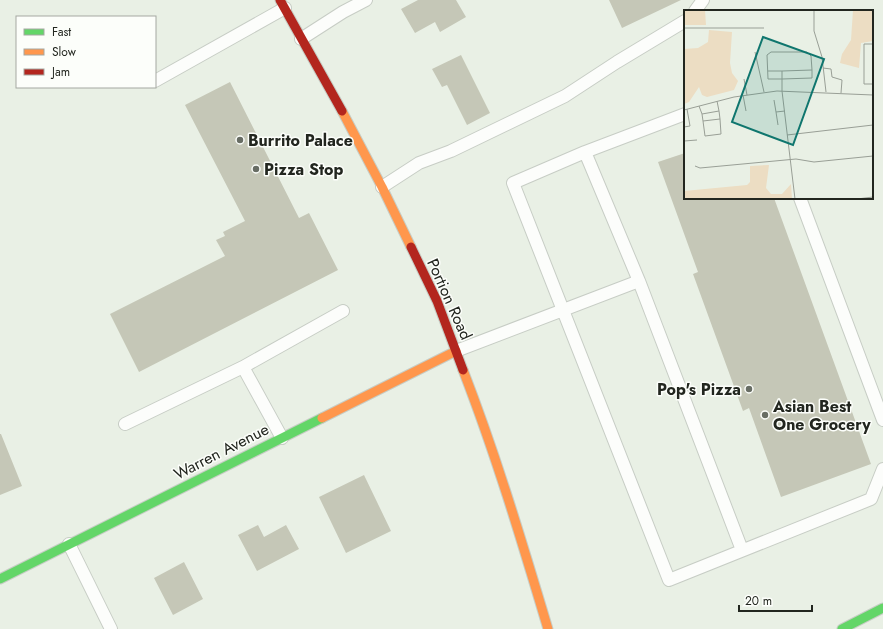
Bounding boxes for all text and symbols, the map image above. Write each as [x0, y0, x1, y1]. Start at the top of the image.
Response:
inset map [684, 10, 873, 199]
legend [16, 16, 156, 88]
text: Fast [52, 23, 71, 41]
text: Slow [52, 43, 77, 61]
text: Jam [50, 63, 70, 81]
place label: Burrito Palace [248, 129, 353, 152]
marker: Burrito Palace [235, 135, 245, 145]
place label: Pizza Stop [264, 158, 344, 181]
marker: Pizza Stop [251, 164, 261, 174]
street label: Portion Road [421, 255, 478, 344]
place label: Pop's Pizza [657, 378, 741, 401]
marker: Pop's Pizza [744, 384, 754, 394]
place label: Asian Best One Grocery [772, 395, 871, 436]
marker: Asian Best One Grocery [760, 410, 770, 420]
street label: Warren Avenue [170, 418, 273, 485]
scale bar [739, 587, 812, 613]
text: 20 m [745, 592, 772, 610]

